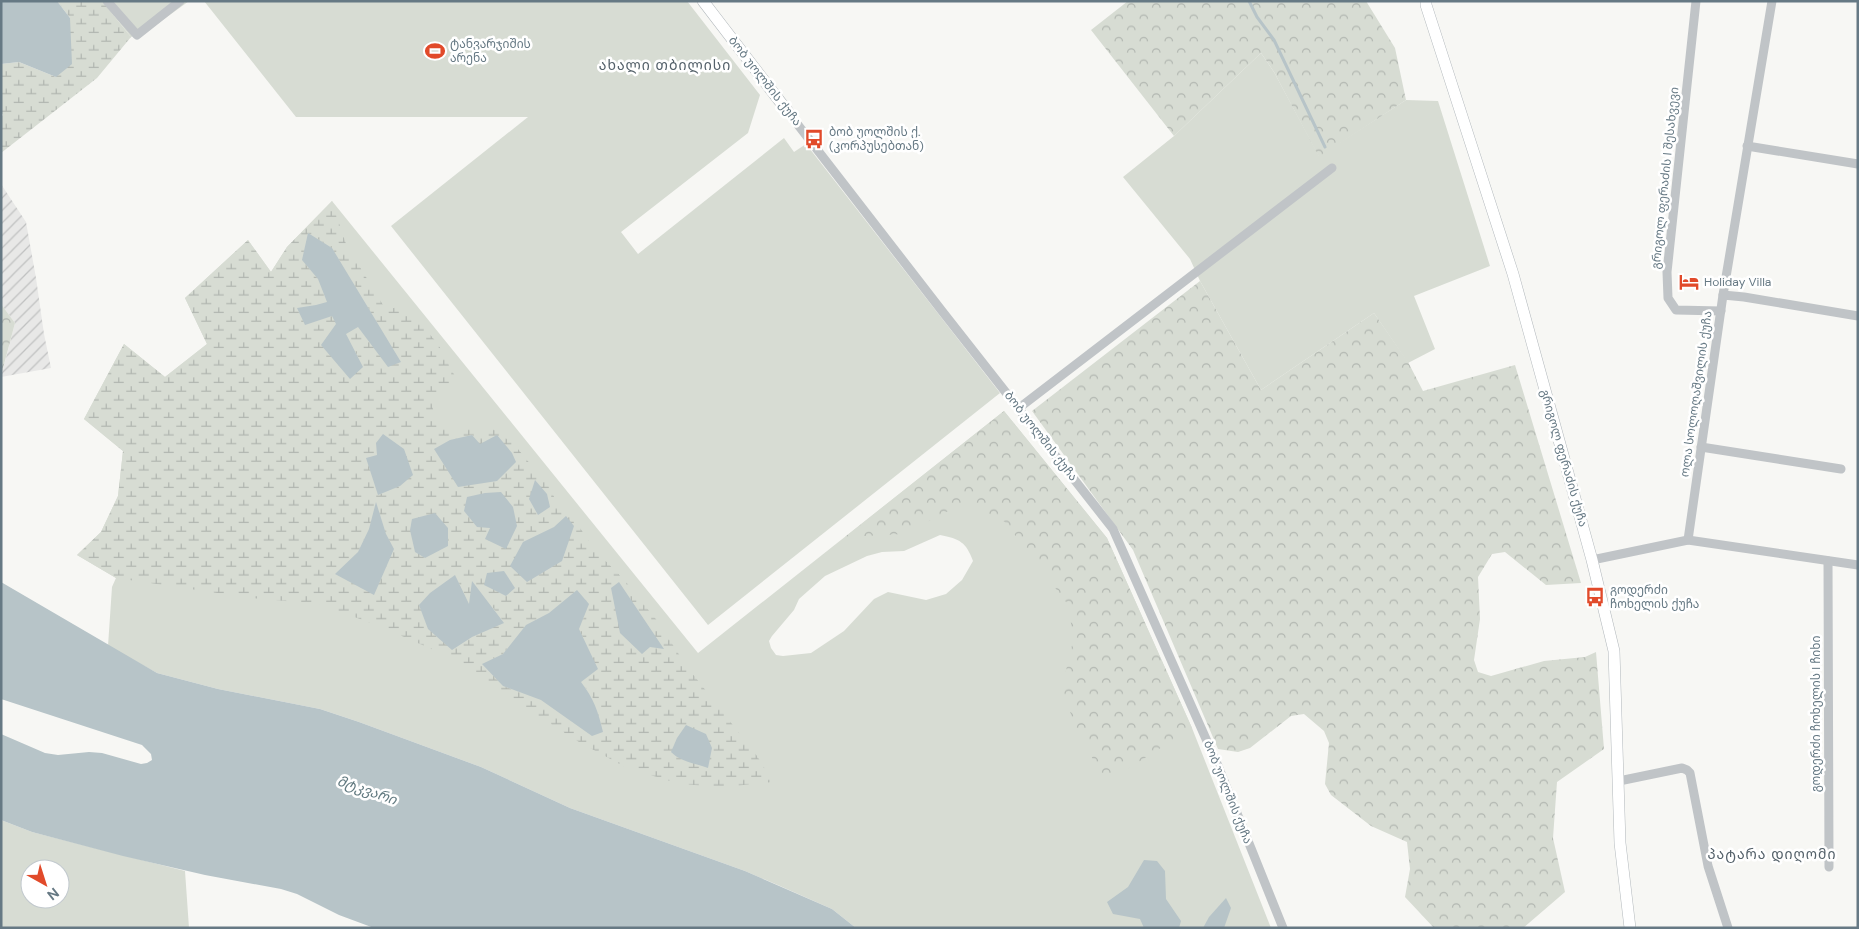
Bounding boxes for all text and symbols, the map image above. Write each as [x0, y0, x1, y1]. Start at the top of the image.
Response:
street label: ბობ უოლშის ქუჩა [725, 33, 805, 129]
place label: ტანვარჯიშის არენა [450, 36, 531, 66]
sports icon: ტანვარჯიშის არენა [424, 40, 446, 62]
district label: ახალი თბილისი [599, 56, 731, 74]
street label: გრიგოლ ფერაძის I შესახვევი [1647, 86, 1683, 270]
place label: ბობ უოლშის ქ. (კორპუსებთან) [829, 124, 924, 154]
bus stop icon: ბობ უოლშის ქ. (კორპუსებთან) [803, 128, 825, 150]
hotel icon: Holiday Villa [1678, 271, 1700, 293]
place label: Holiday Villa [1704, 274, 1771, 290]
street label: ოლა სოლოღაშვილის ქუჩა [1676, 310, 1716, 478]
street label: გრიგოლ ფერაძის ქუჩა [1537, 387, 1591, 529]
street label: ბობ უოლშის ქუჩა [1001, 388, 1081, 484]
place label: გოდერძი ჩოხელის ქუჩა [1610, 582, 1699, 612]
bus stop icon: გოდერძი ჩოხელის ქუჩა [1584, 586, 1606, 608]
street label: გოდერძი ჩოხელის I ჩიხი [1808, 636, 1824, 792]
street label: ბობ უოლშის ქუჩა [1200, 738, 1256, 846]
water label: მტკვარი [335, 771, 400, 809]
district label: პატარა დიღომი [1707, 845, 1837, 863]
north arrow [20, 859, 70, 909]
text: N [44, 884, 63, 904]

